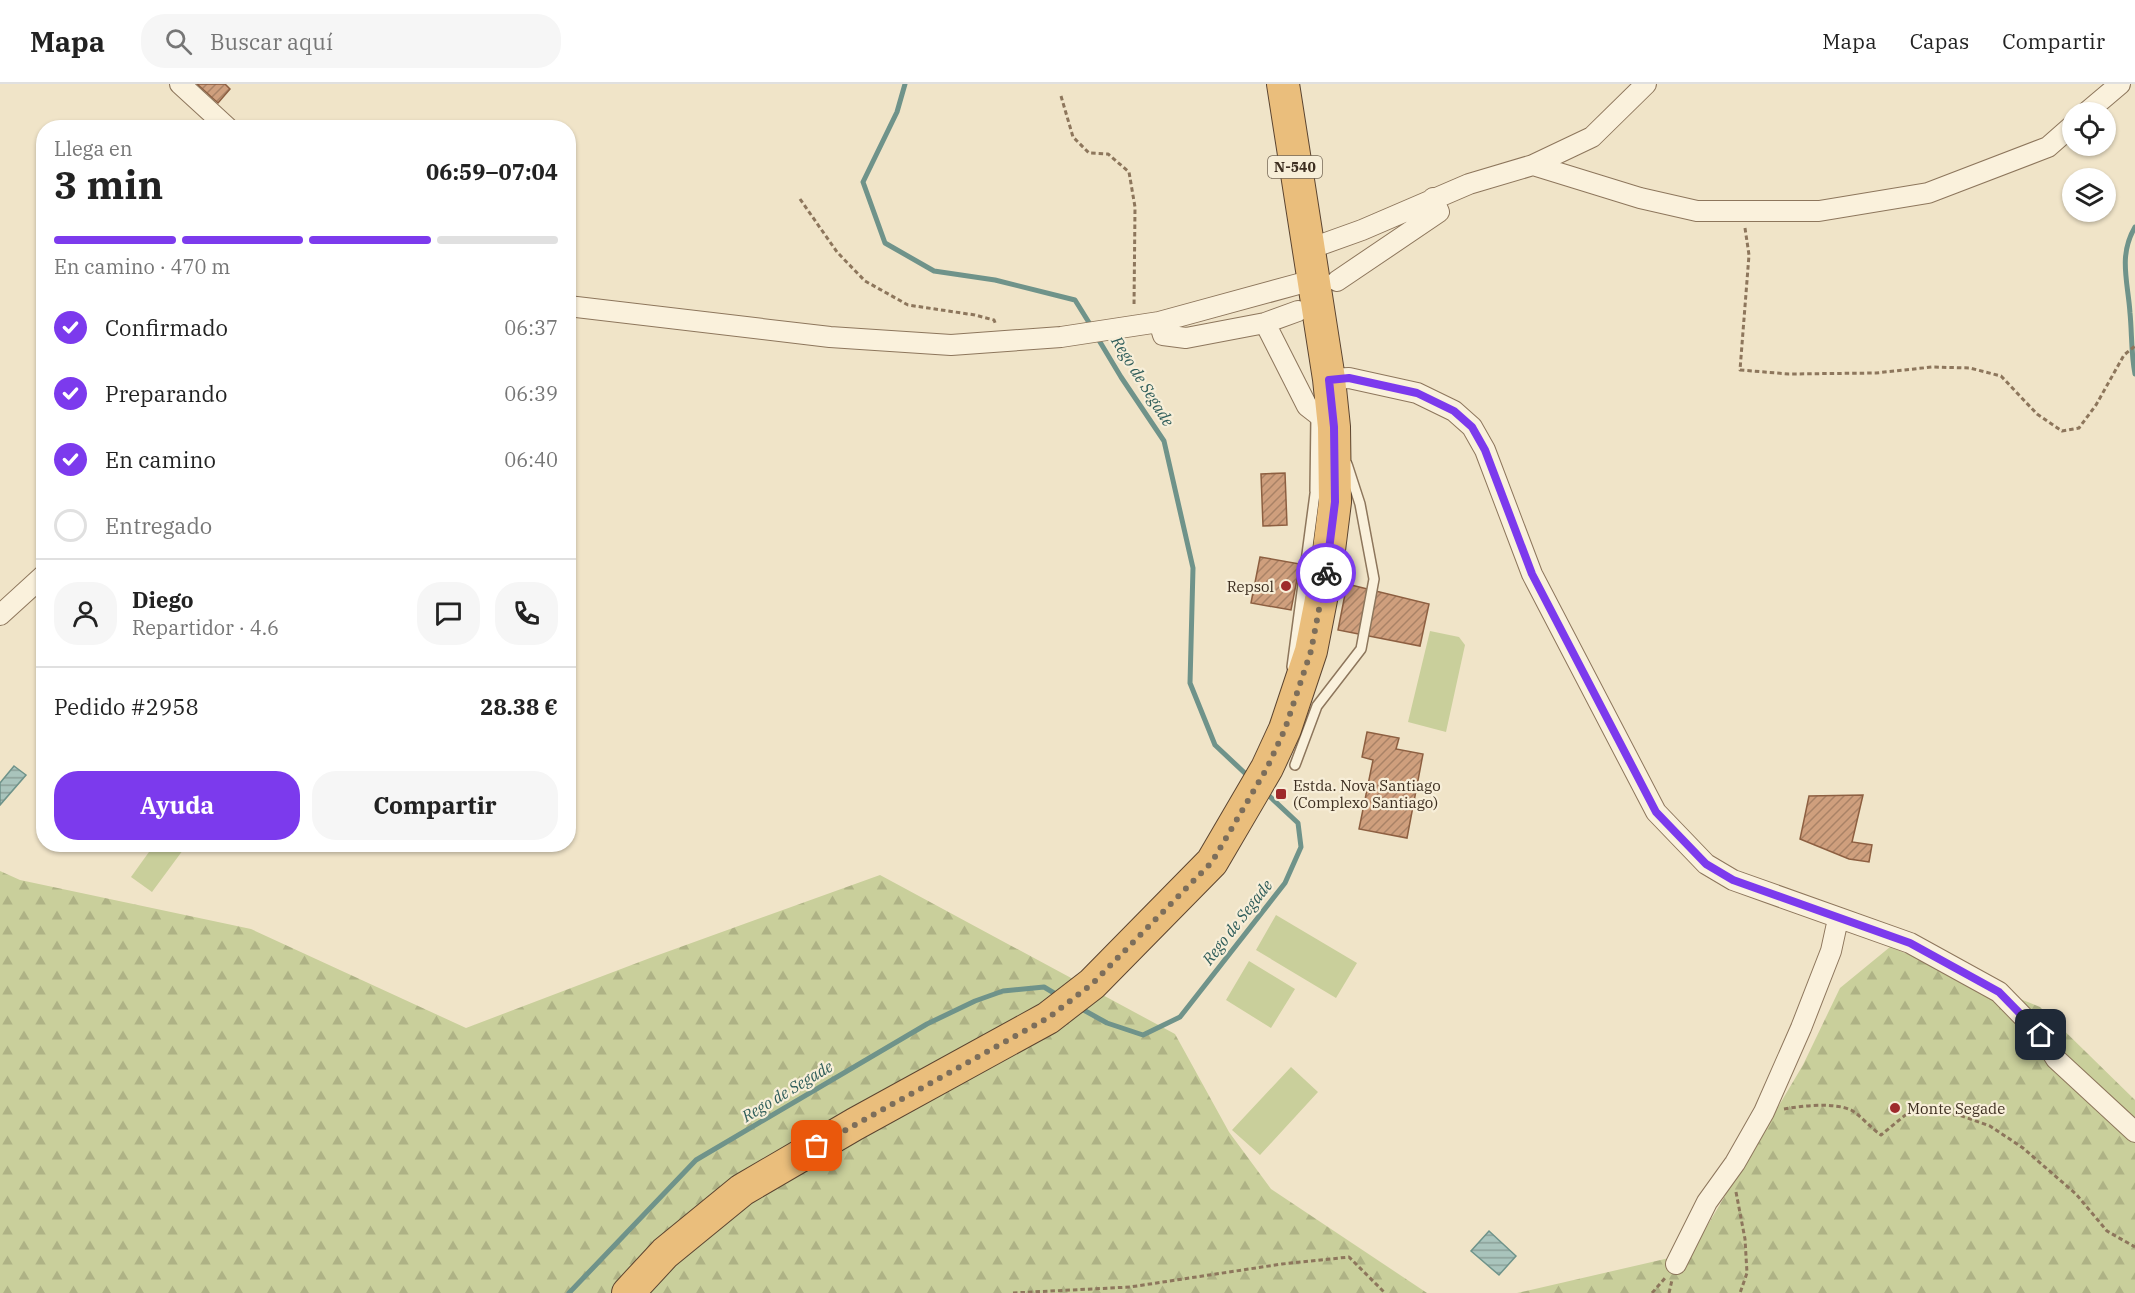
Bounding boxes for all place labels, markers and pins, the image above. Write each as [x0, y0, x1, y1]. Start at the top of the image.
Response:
place label: Repsol [1227, 577, 1274, 596]
marker: Repsol [1279, 579, 1293, 593]
place label: Estda. Nova Santiago (Complexo Santiago) [1293, 776, 1441, 812]
marker: Estda. Nova Santiago (Complexo Santiago) [1274, 787, 1288, 801]
pin [2015, 1009, 2066, 1060]
place label: Monte Segade [1907, 1099, 2005, 1118]
marker: Monte Segade [1888, 1101, 1902, 1115]
pin [791, 1120, 842, 1171]

